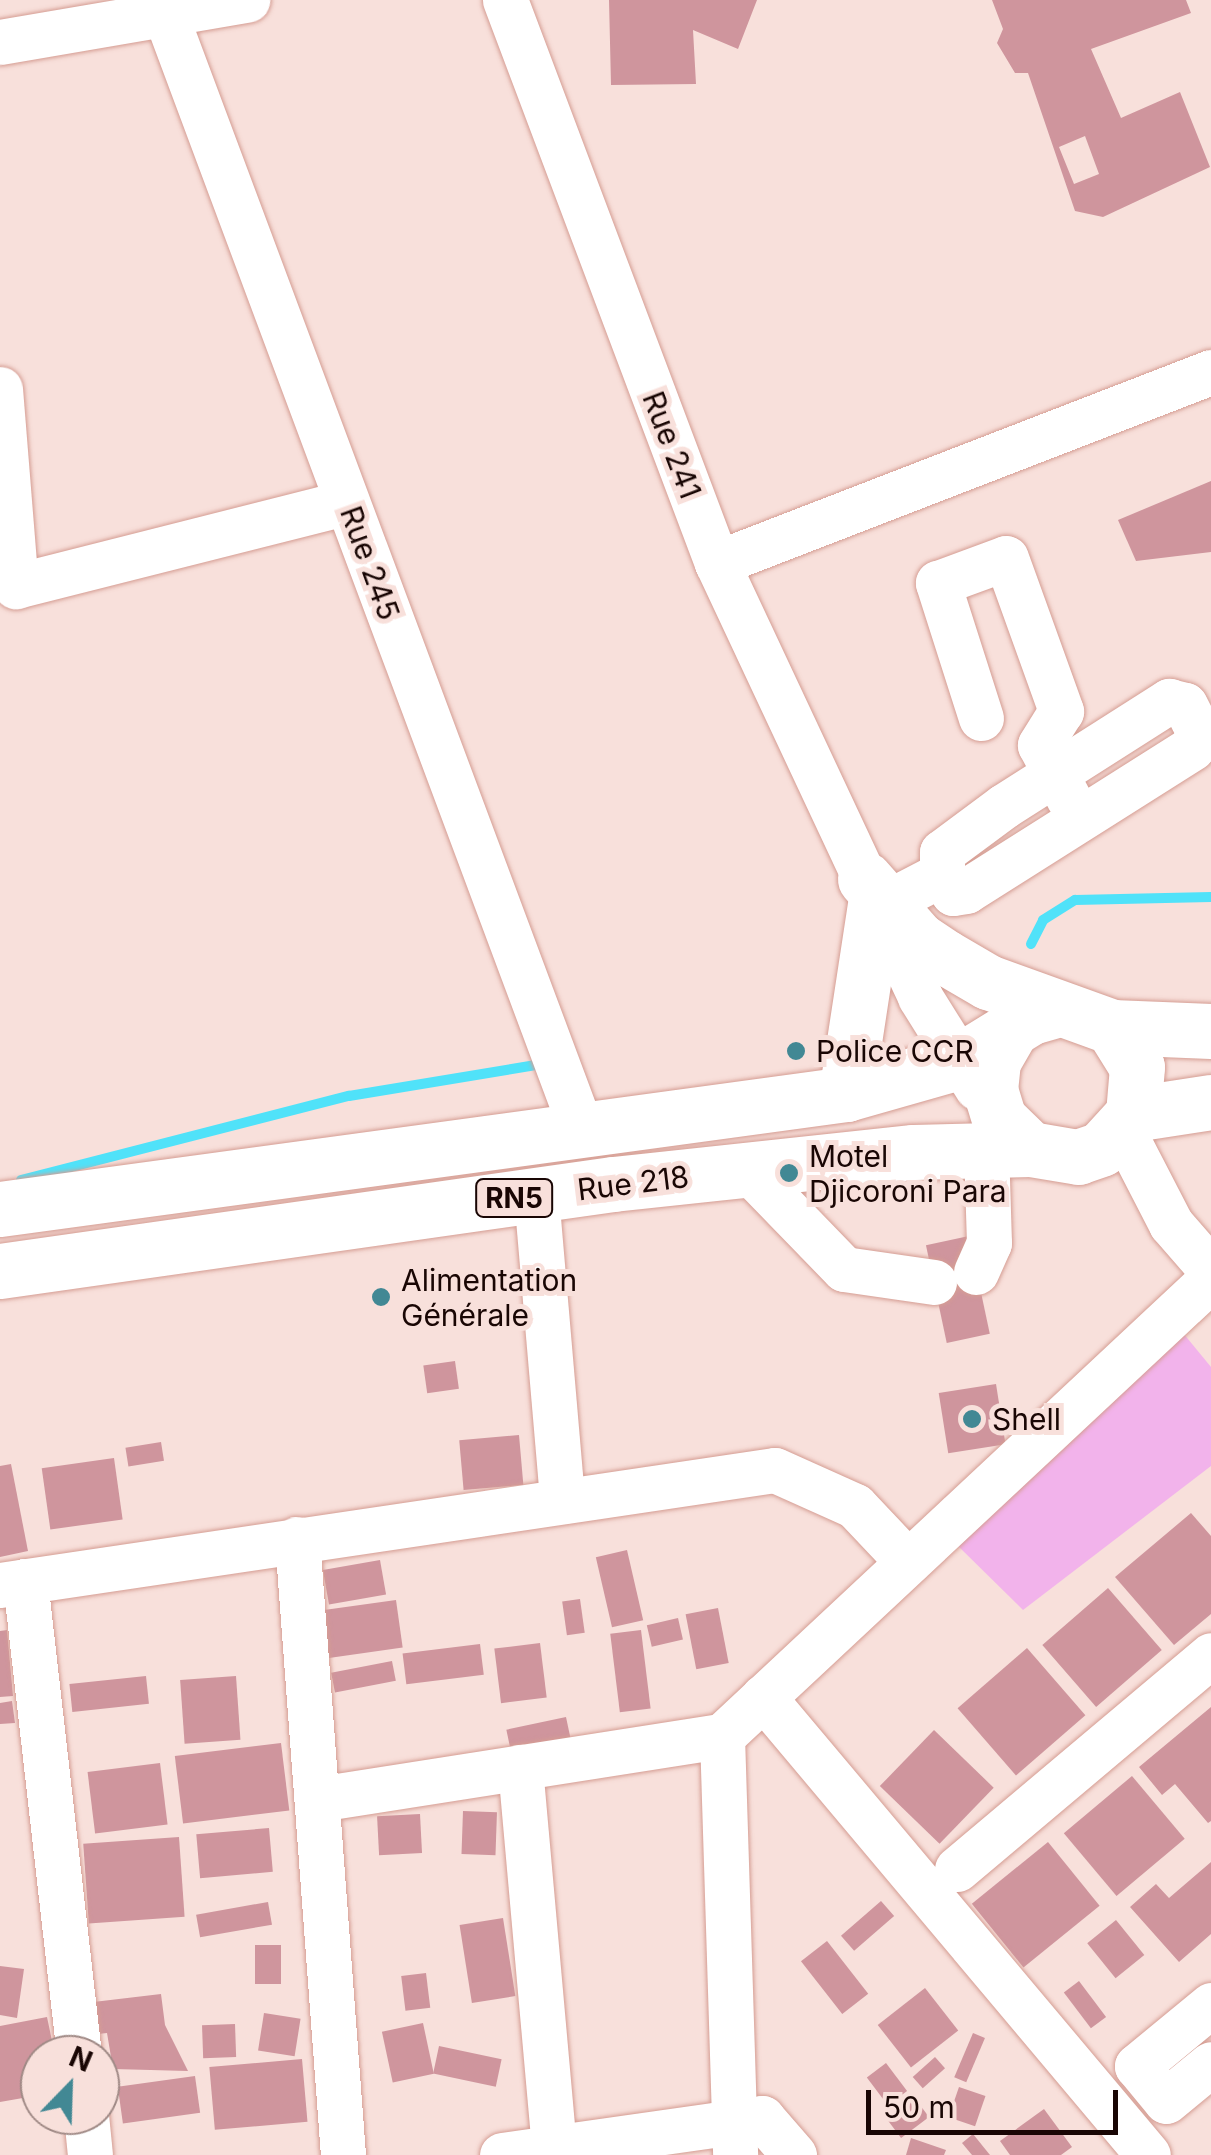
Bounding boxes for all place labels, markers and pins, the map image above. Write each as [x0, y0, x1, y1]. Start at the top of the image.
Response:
place label: Police CCR [816, 1033, 974, 1069]
marker: Police CCR [785, 1040, 807, 1062]
place label: Motel Djicoroni Para [809, 1138, 1007, 1208]
marker: Motel Djicoroni Para [778, 1162, 800, 1184]
place label: Alimentation Générale [401, 1262, 577, 1332]
marker: Alimentation Générale [370, 1286, 392, 1308]
place label: Shell [992, 1401, 1061, 1437]
marker: Shell [961, 1408, 983, 1430]

